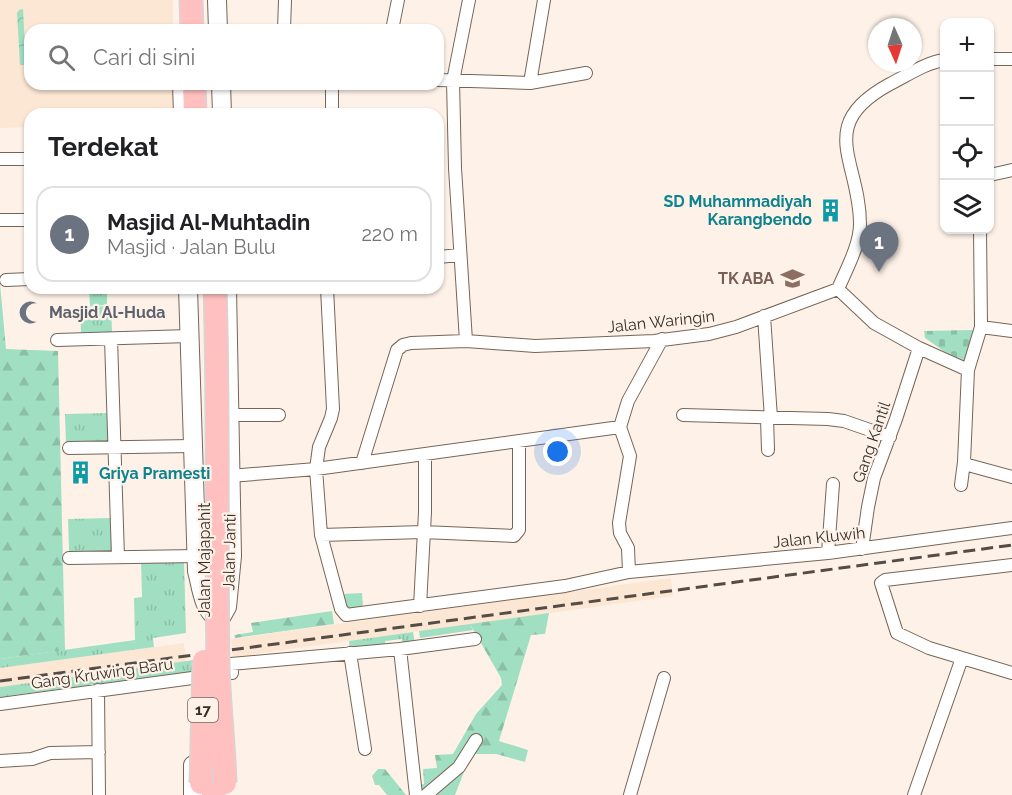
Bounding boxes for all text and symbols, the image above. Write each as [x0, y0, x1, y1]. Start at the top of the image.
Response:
north arrow [868, 18, 922, 72]
map controls [940, 18, 994, 234]
button: + [940, 18, 994, 72]
search box [24, 24, 444, 90]
icon: search [45, 41, 78, 74]
text: Cari di sini [93, 44, 195, 70]
button: − [940, 72, 994, 126]
button: locate [940, 126, 994, 180]
text: Terdekat [48, 132, 159, 162]
button: layers [940, 180, 994, 234]
place label: SD Muhammadiyah Karangbendo [664, 192, 812, 229]
building icon: SD Muhammadiyah Karangbendo [817, 197, 843, 223]
text: Masjid Al-Muhtadin [107, 209, 310, 235]
text: 1 [65, 222, 74, 246]
text: 220 m [361, 222, 418, 246]
pin: 1 [860, 222, 898, 272]
text: Masjid · Jalan Bulu [107, 235, 276, 259]
school or university icon: TK ABA [779, 265, 805, 291]
place label: TK ABA [718, 269, 774, 288]
mosque icon: Masjid Al-Huda [18, 299, 44, 325]
place label: Masjid Al-Huda [49, 303, 165, 322]
street label: Jalan Waringin [606, 306, 716, 337]
street label: Gang Kantil [849, 398, 894, 485]
your location [543, 437, 572, 466]
building icon: Griya Pramesti [68, 460, 94, 486]
place label: Griya Pramesti [99, 464, 210, 483]
street label: Jalan Majapahit [195, 502, 214, 617]
street label: Jalan Janti [219, 513, 240, 591]
street label: Jalan Kluwih [772, 523, 866, 552]
street label: Gang Kruwing Baru [30, 654, 174, 693]
road number: 17 [188, 698, 218, 722]

